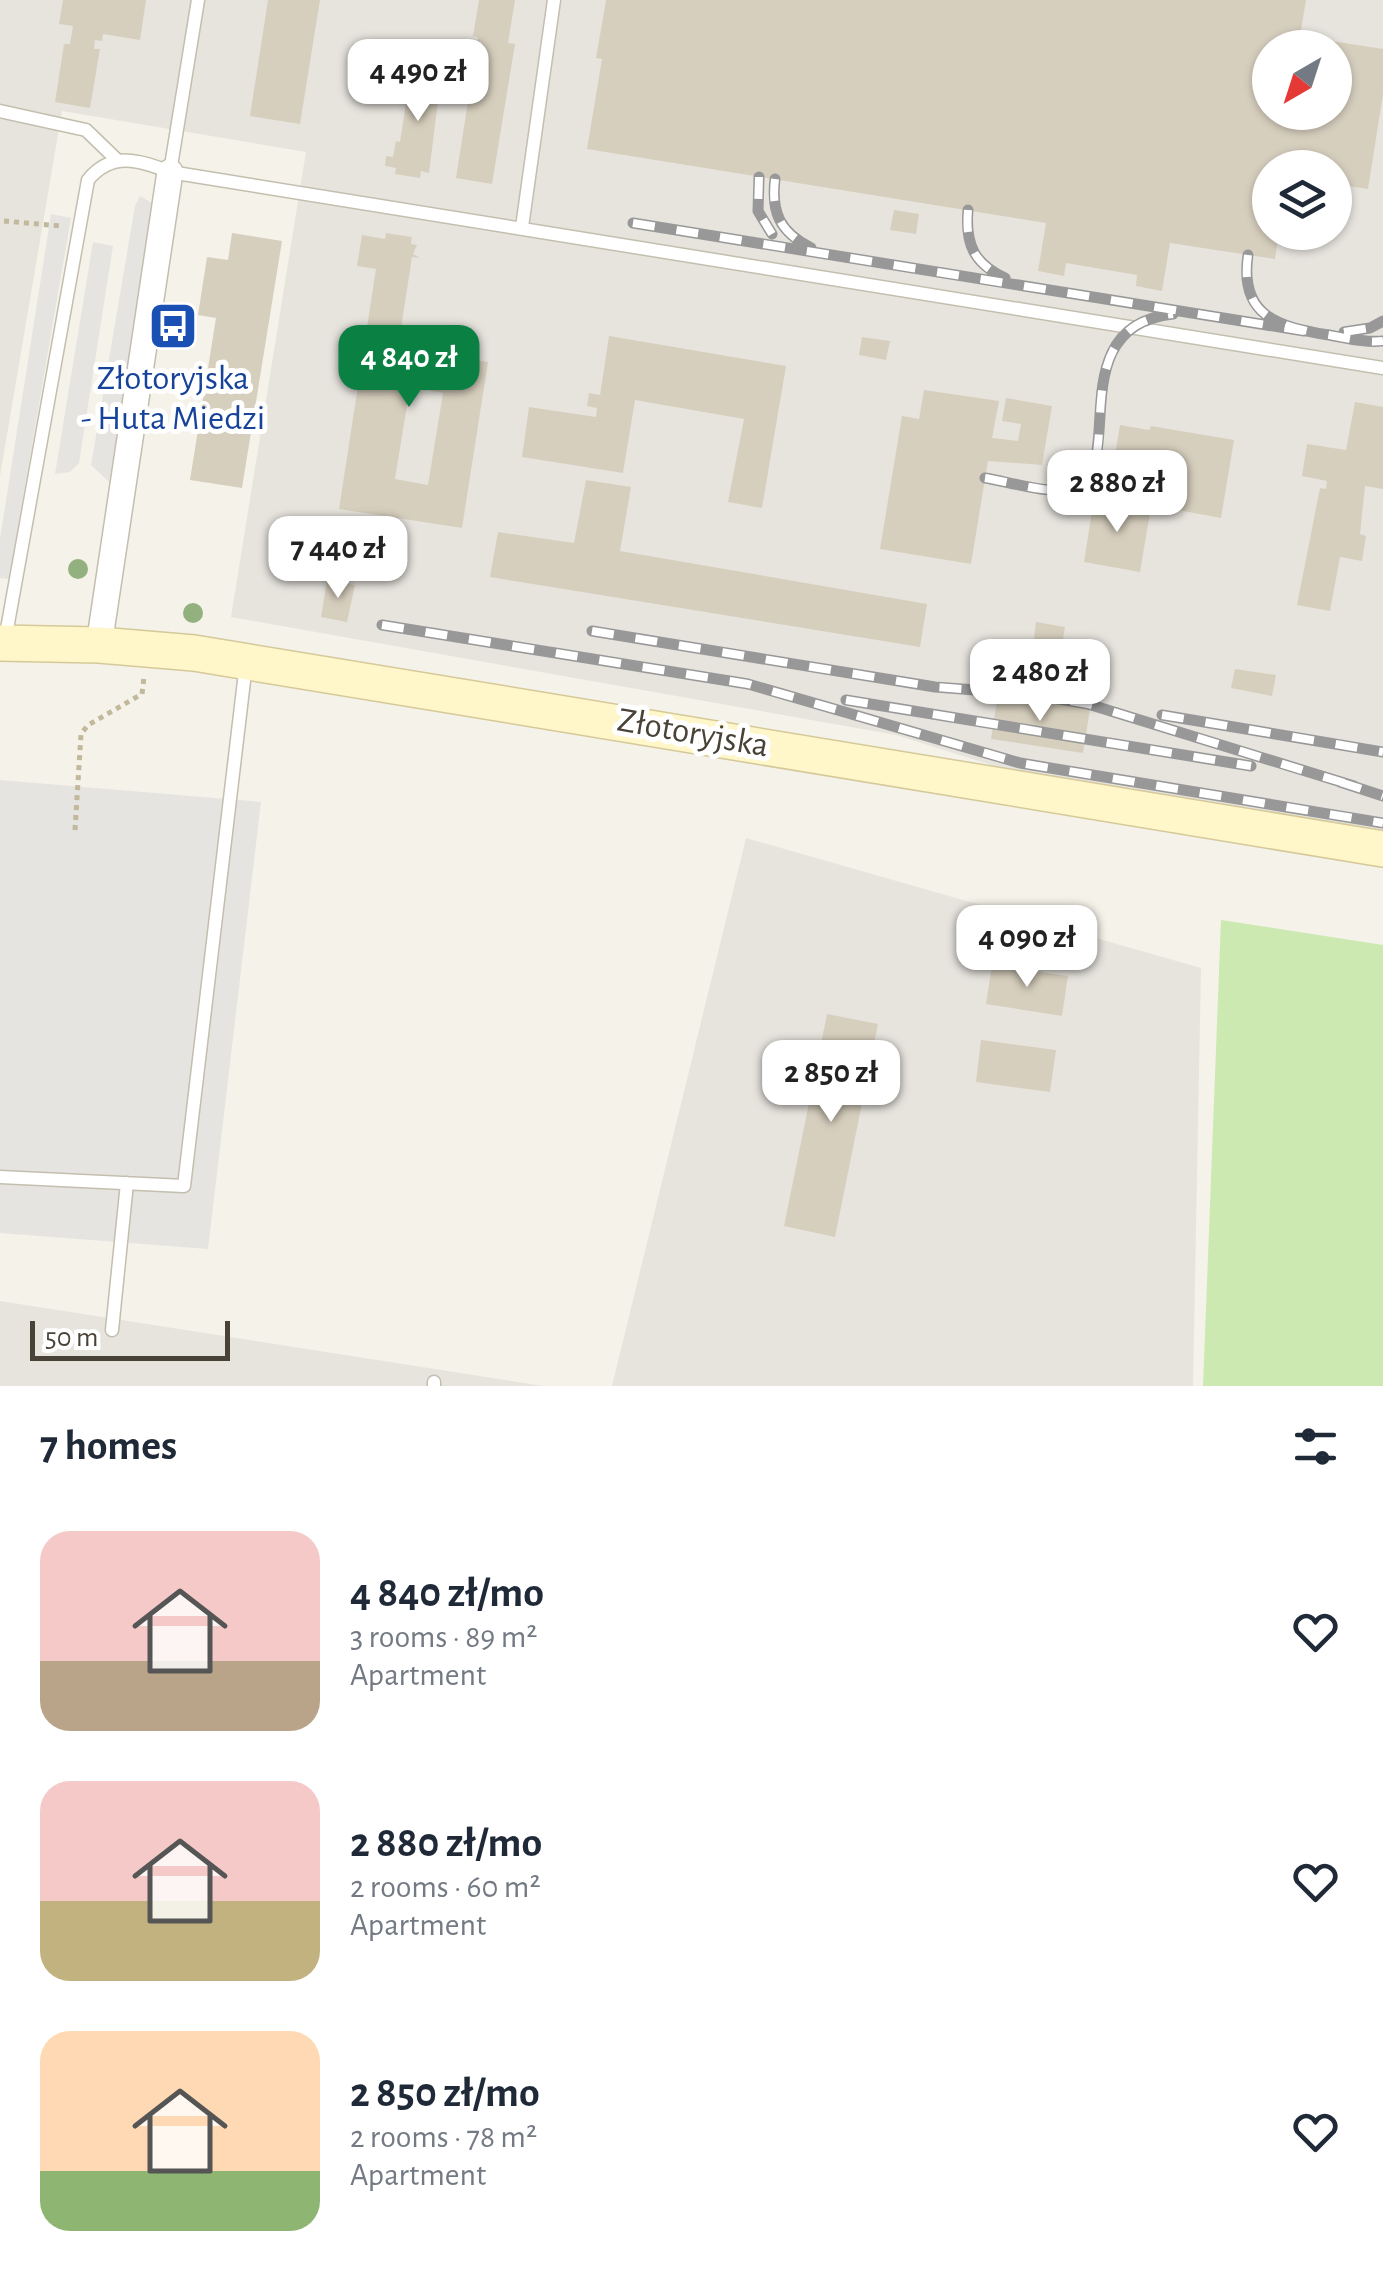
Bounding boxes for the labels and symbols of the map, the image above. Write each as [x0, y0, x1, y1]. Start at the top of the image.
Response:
north arrow [1252, 30, 1352, 130]
pin: 4 490 zł [315, 39, 521, 124]
bus stop icon: Złotoryjska - Huta Miedzi [147, 300, 199, 352]
pin: 4 840 zł [306, 325, 512, 410]
place label: Złotoryjska - Huta Miedzi [81, 361, 265, 436]
pin: 2 880 zł [1014, 450, 1220, 535]
pin: 7 440 zł [235, 516, 441, 601]
pin: 2 480 zł [937, 639, 1143, 724]
street label: Złotoryjska [615, 703, 771, 763]
pin: 4 090 zł [924, 905, 1130, 990]
pin: 2 850 zł [728, 1040, 934, 1125]
scale bar [30, 1316, 230, 1360]

